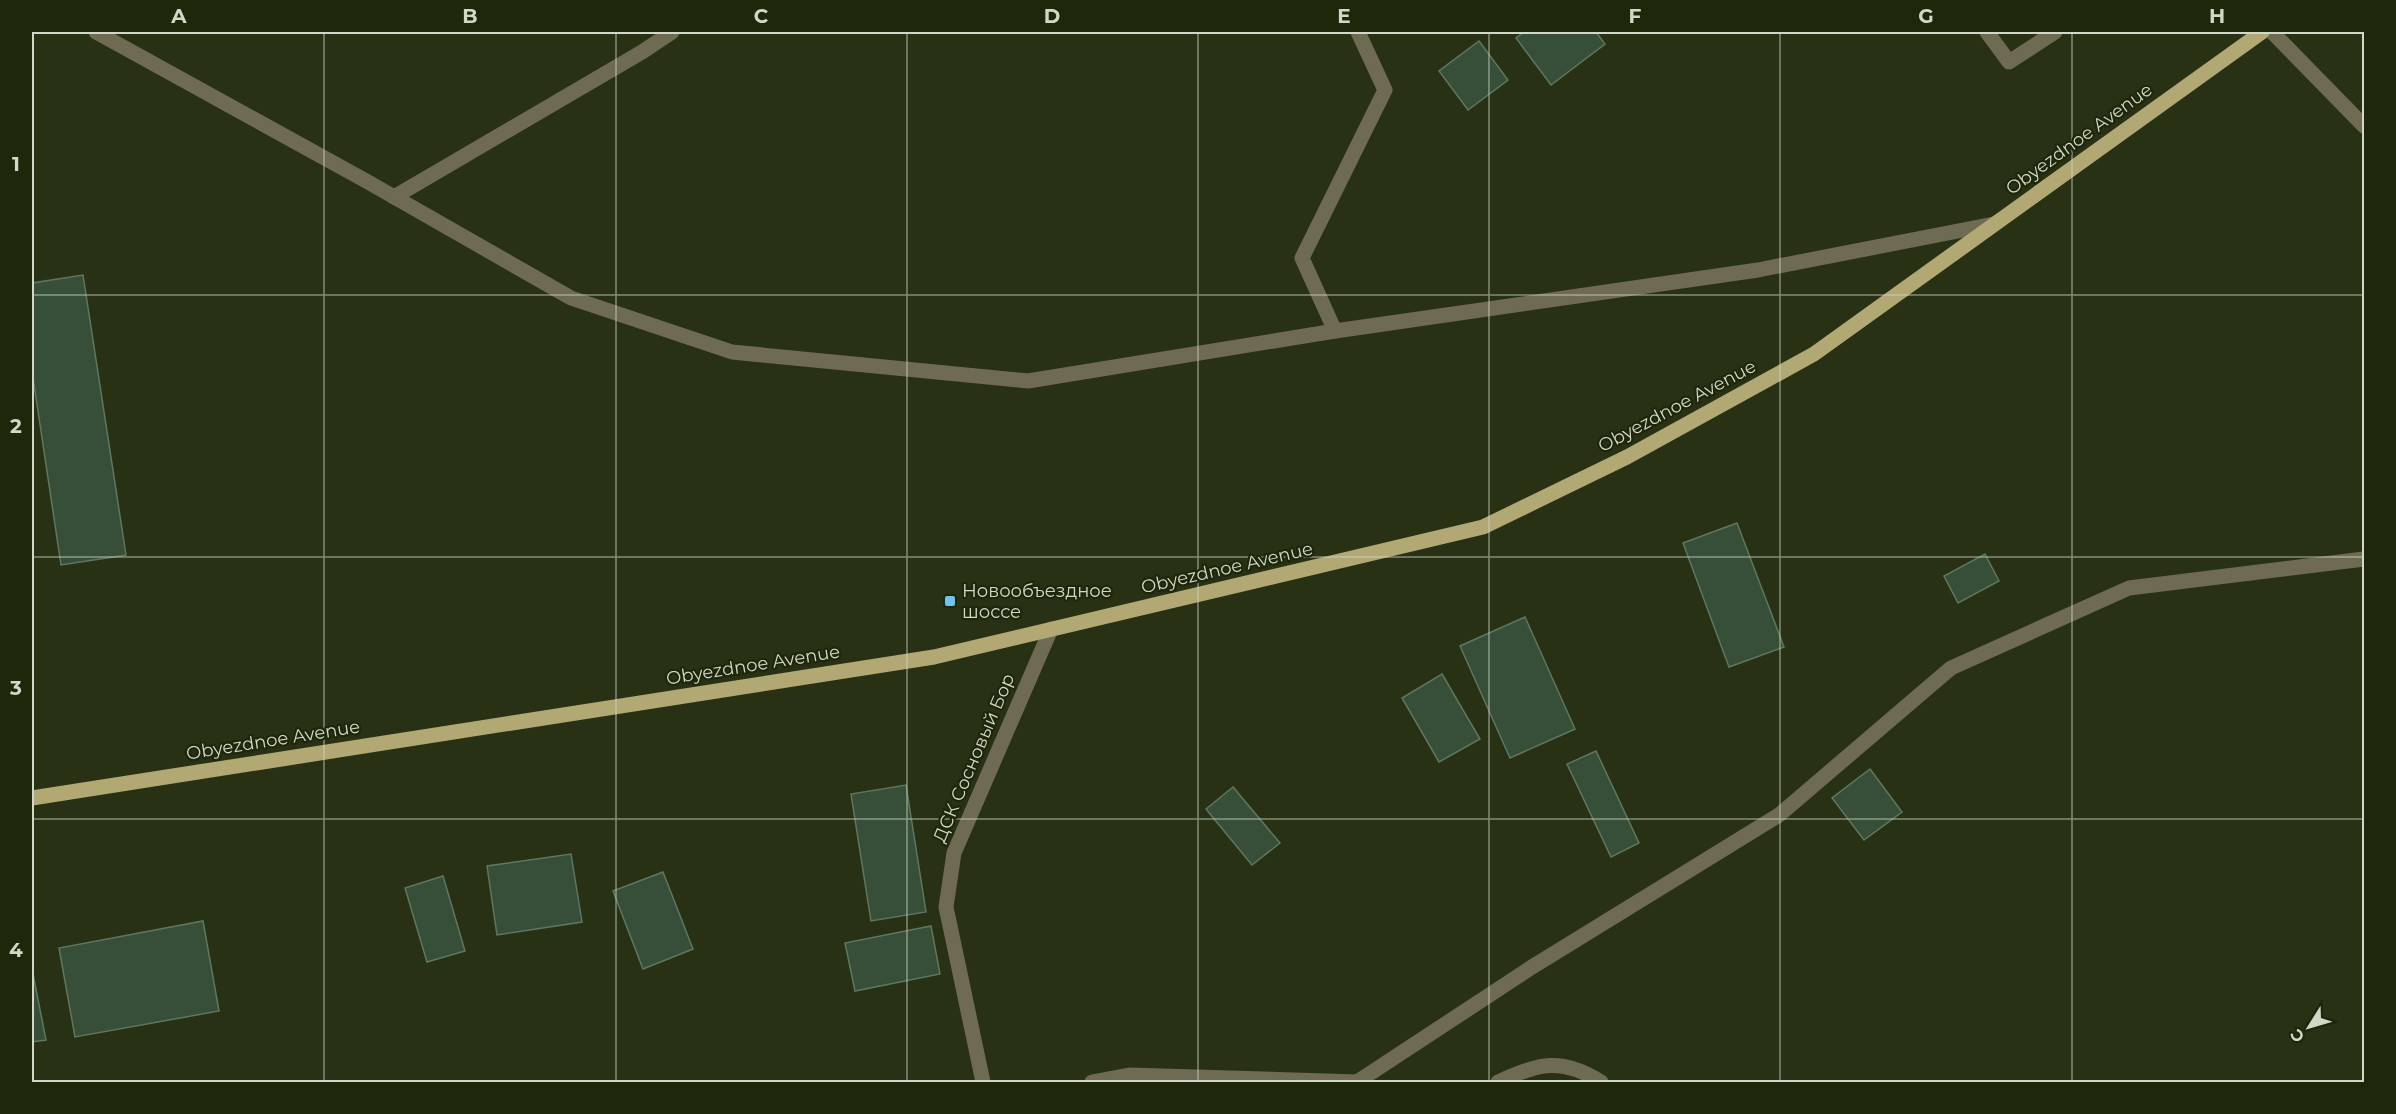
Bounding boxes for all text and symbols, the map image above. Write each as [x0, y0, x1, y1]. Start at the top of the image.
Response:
text: A [170, 4, 187, 28]
text: B [462, 4, 478, 28]
text: C [754, 4, 769, 28]
text: D [1044, 4, 1060, 28]
text: E [1337, 4, 1351, 28]
text: F [1629, 4, 1642, 28]
text: G [1918, 4, 1934, 28]
text: H [2209, 4, 2225, 28]
street label: Obyezdnoe Avenue [2002, 78, 2157, 199]
text: 1 [12, 152, 20, 176]
street label: Obyezdnoe Avenue [1594, 355, 1760, 457]
text: 2 [10, 414, 22, 438]
street label: Obyezdnoe Avenue [1139, 538, 1315, 598]
place label: Новообъездное шоссе [962, 580, 1112, 623]
marker: Новообъездное шоссе [943, 594, 957, 608]
street label: Obyezdnoe Avenue [665, 640, 842, 690]
street label: ДСК Сосновый Бор [928, 670, 1020, 846]
text: 3 [9, 676, 22, 700]
street label: Obyezdnoe Avenue [185, 715, 362, 765]
text: 4 [9, 938, 23, 962]
north arrow [2279, 997, 2339, 1057]
text: С [2286, 1025, 2309, 1046]

